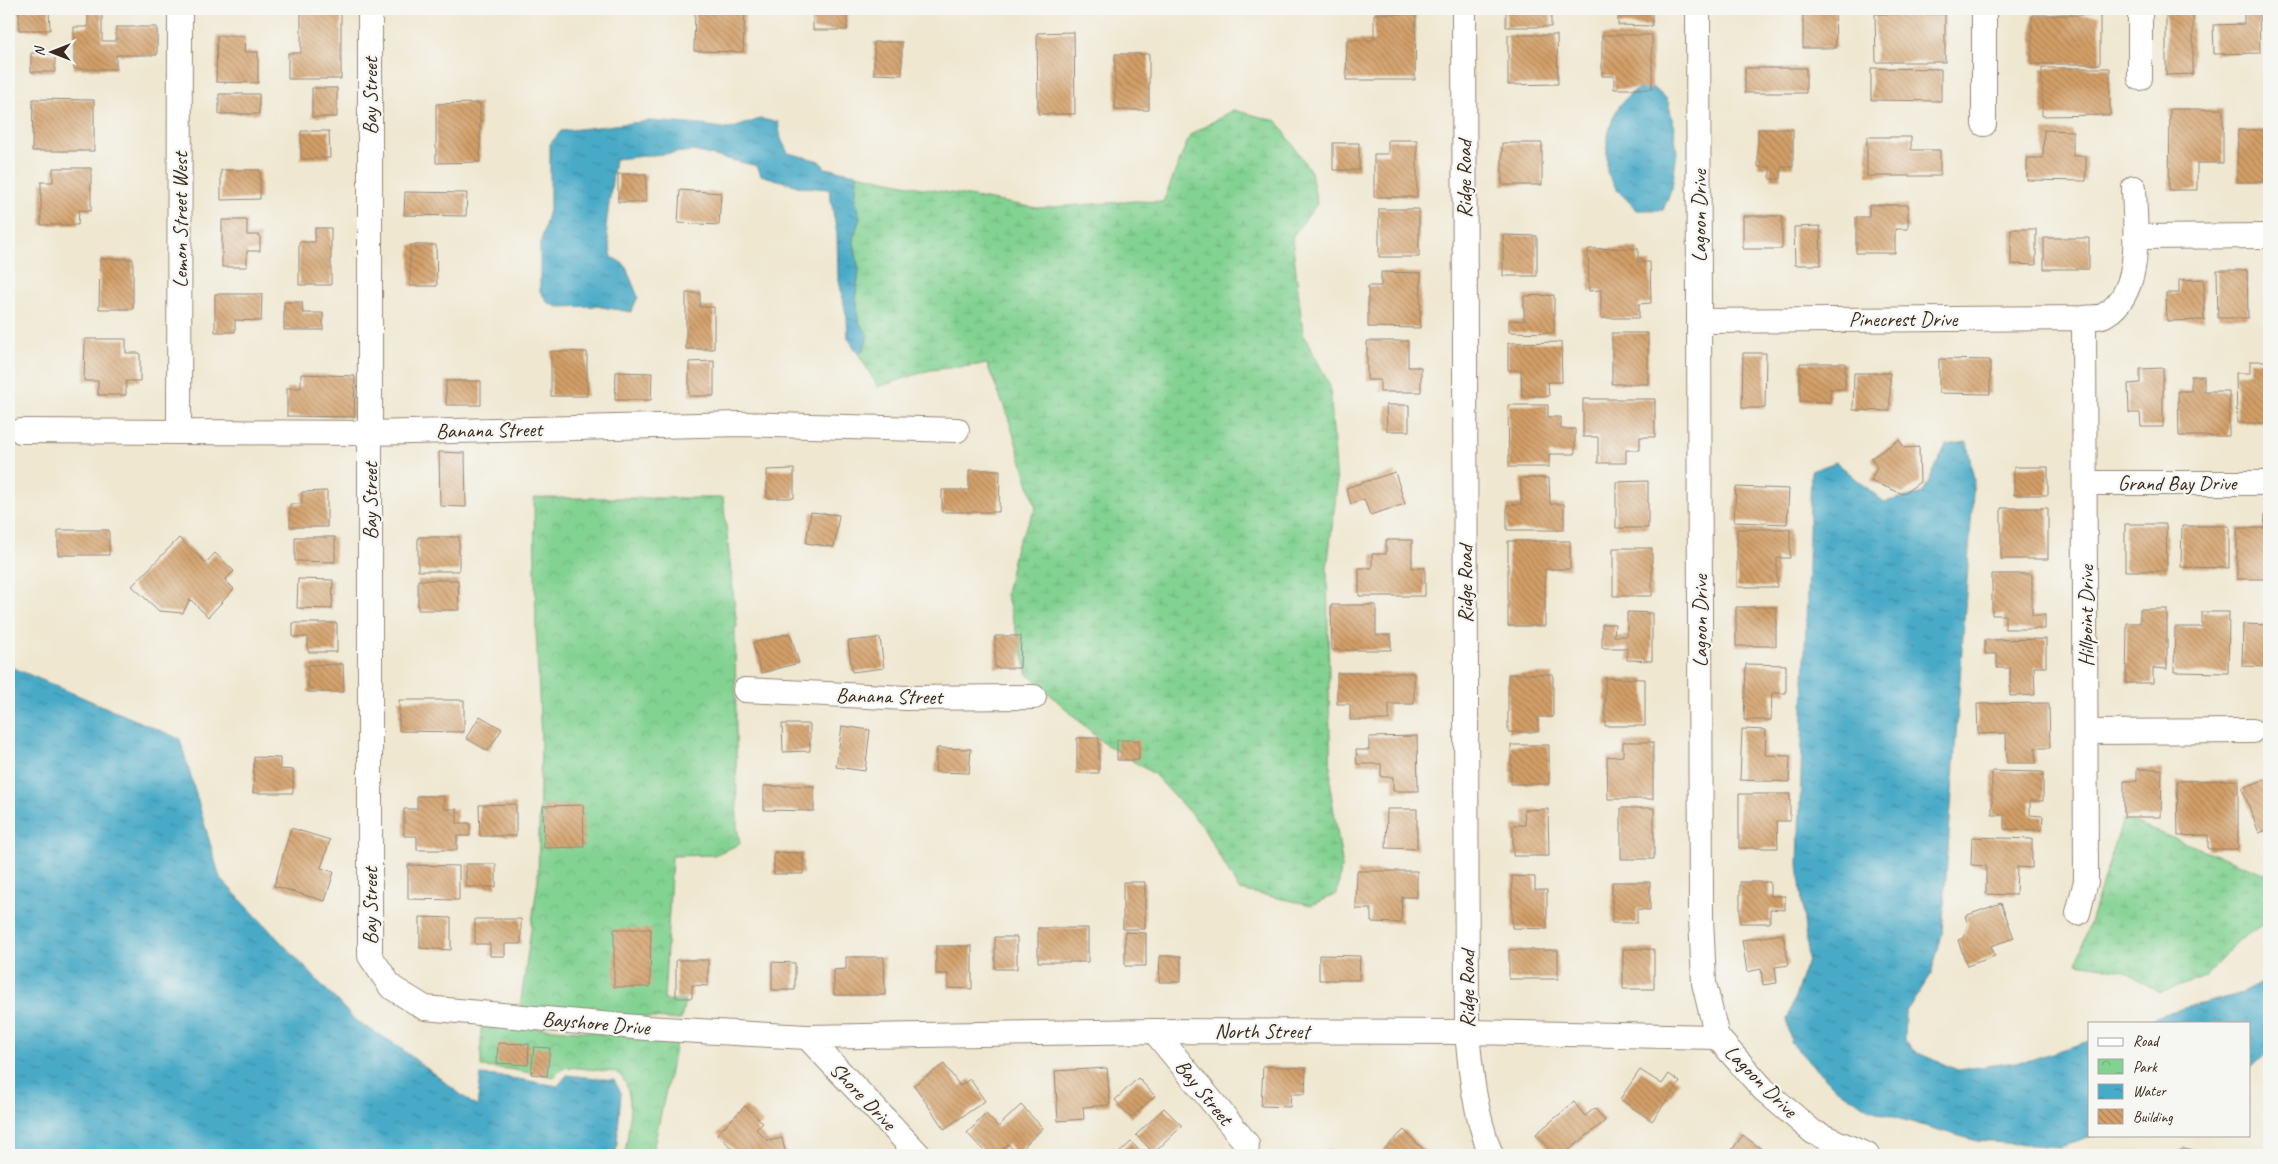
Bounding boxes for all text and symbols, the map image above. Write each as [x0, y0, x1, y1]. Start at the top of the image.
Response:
north arrow [28, 28, 78, 78]
text: N [31, 45, 48, 56]
street label: Bay Street [357, 55, 383, 135]
street label: Ridge Road [1451, 137, 1477, 218]
street label: Lemon Street West [167, 150, 193, 288]
street label: Lagoon Drive [1686, 169, 1712, 262]
street label: Pinecrest Drive [1849, 306, 1959, 332]
street label: Banana Street [436, 416, 544, 444]
street label: Bay Street [357, 460, 383, 540]
street label: Grand Bay Drive [2118, 470, 2238, 496]
street label: Ridge Road [1452, 542, 1478, 623]
street label: Hillpoint Drive [2073, 564, 2099, 667]
street label: Lagoon Drive [1687, 574, 1713, 667]
street label: Banana Street [836, 682, 944, 710]
street label: Bay Street [357, 865, 383, 945]
street label: Ridge Road [1454, 947, 1480, 1028]
street label: Bayshore Drive [541, 1005, 652, 1041]
street label: North Street [1215, 1018, 1312, 1044]
legend [2088, 1022, 2250, 1136]
text: Road [2133, 1032, 2160, 1051]
street label: Lagoon Drive [1719, 1039, 1804, 1124]
street label: Bay Street [1170, 1054, 1240, 1132]
street label: Shore Drive [824, 1057, 903, 1137]
text: Park [2133, 1058, 2158, 1077]
text: Water [2133, 1082, 2167, 1101]
text: Building [2133, 1108, 2173, 1127]

